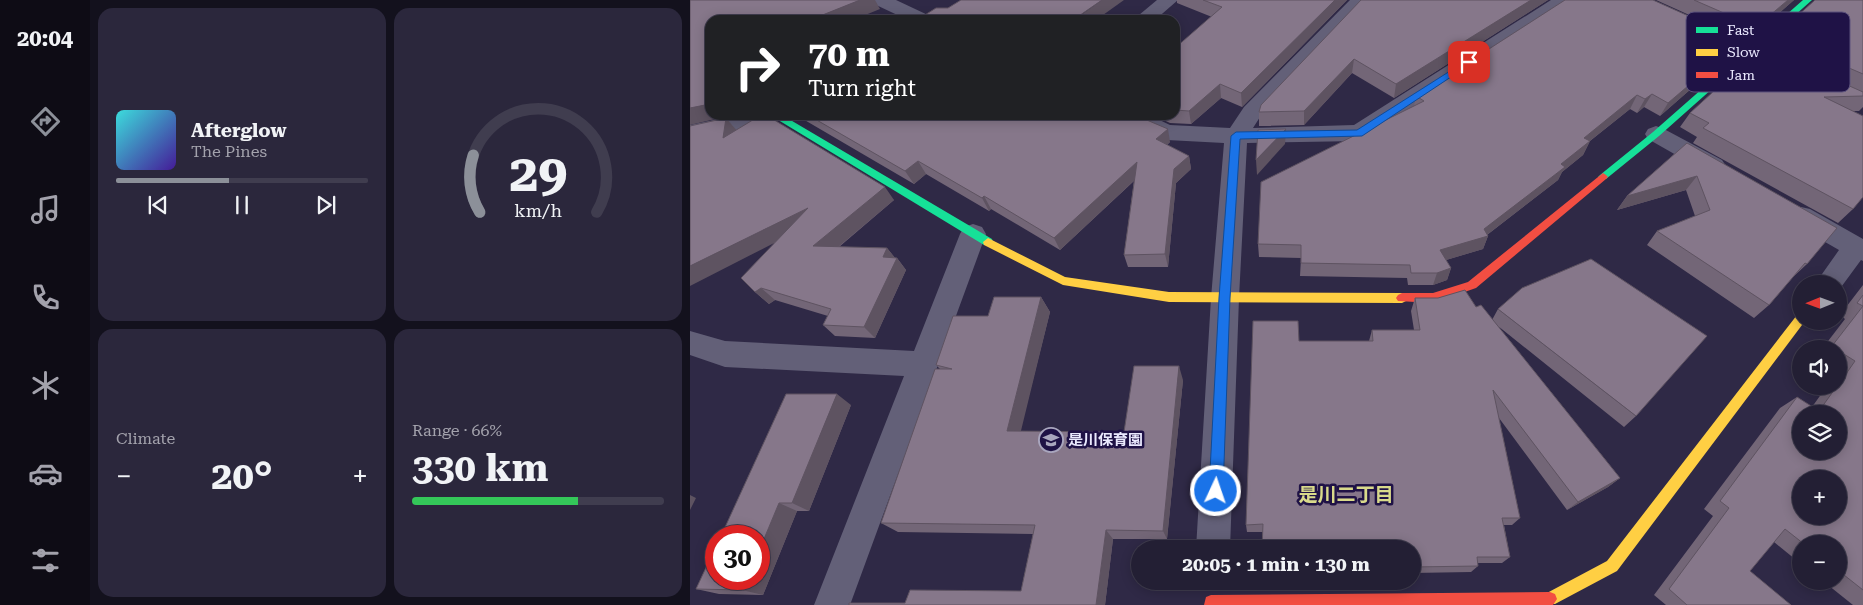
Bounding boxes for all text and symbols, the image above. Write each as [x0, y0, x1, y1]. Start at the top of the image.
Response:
legend [1686, 12, 1850, 92]
text: Fast [1727, 22, 1754, 38]
text: 20:04 [17, 26, 73, 51]
text: 70 m [808, 34, 890, 75]
icon: right [725, 35, 790, 100]
pin [1448, 41, 1490, 83]
text: Slow [1727, 44, 1760, 60]
icon: arrive [1455, 48, 1483, 76]
text: Jam [1727, 67, 1755, 83]
text: Turn right [808, 76, 916, 101]
icon: directions [28, 104, 63, 139]
text: Afterglow [191, 119, 287, 142]
text: The Pines [191, 142, 267, 161]
text: 29 [509, 143, 567, 204]
icon: previous [144, 191, 172, 219]
icon: pause [228, 191, 256, 219]
icon: next [312, 191, 340, 219]
icon: music [28, 192, 63, 227]
text: km/h [514, 200, 562, 221]
north arrow [1792, 275, 1848, 330]
map controls [1792, 275, 1847, 590]
icon: phone [28, 280, 63, 315]
button: sound [1792, 340, 1847, 395]
icon: climate [28, 368, 63, 403]
button: layers [1792, 405, 1847, 460]
text: Range · 66% [412, 421, 502, 440]
school or university icon: 是川保育園 [1038, 427, 1064, 453]
text: Climate [116, 429, 175, 448]
place label: 是川保育園 [1068, 431, 1143, 449]
text: 330 km [412, 446, 548, 490]
text: 20° [211, 454, 273, 498]
icon: car [28, 456, 63, 491]
text: − [116, 460, 132, 493]
text: + [352, 460, 368, 493]
position arrow [1189, 464, 1241, 516]
button: + [1792, 470, 1847, 525]
district label: 是川二丁目 [1298, 483, 1394, 506]
speed limit sign: 30 [705, 525, 770, 590]
button: − [1792, 535, 1847, 590]
icon: filters [28, 543, 63, 578]
text: 20:05 · 1 min · 130 m [1182, 553, 1370, 576]

